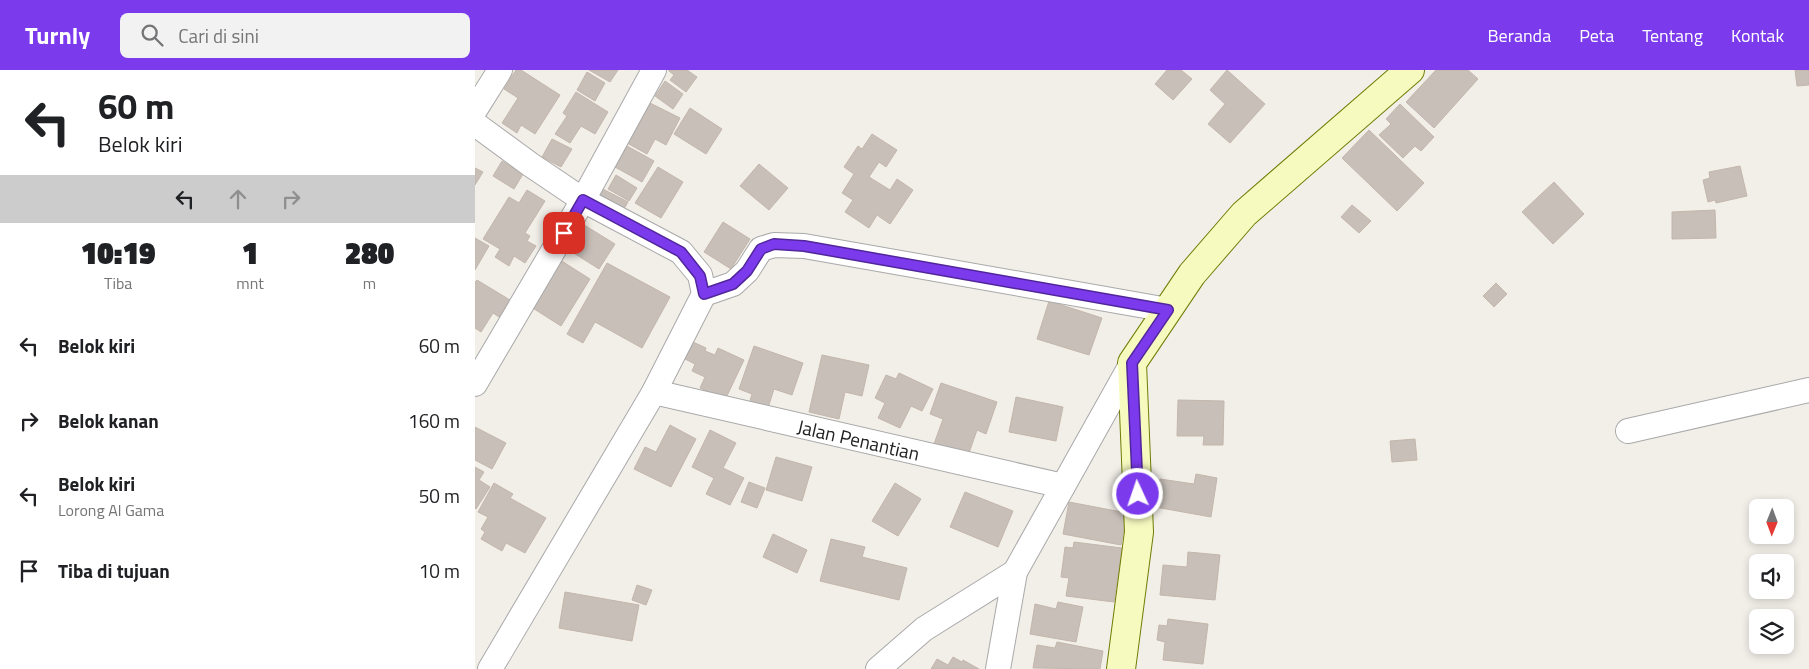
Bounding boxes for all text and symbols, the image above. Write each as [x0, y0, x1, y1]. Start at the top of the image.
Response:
search box [120, 13, 470, 58]
text: Turnly [25, 17, 90, 53]
icon: search [138, 21, 166, 49]
text: Cari di sini [178, 21, 259, 50]
text: Beranda [1488, 22, 1551, 49]
text: Peta [1579, 22, 1614, 49]
text: Tentang [1642, 22, 1703, 49]
text: Kontak [1731, 22, 1784, 49]
text: 60 m [98, 79, 174, 133]
icon: left [15, 90, 80, 155]
text: Belok kiri [98, 127, 183, 161]
icon: left [171, 185, 199, 213]
icon: ahead [224, 185, 252, 213]
icon: right [277, 185, 305, 213]
pin [543, 212, 585, 254]
icon: arrive [550, 219, 578, 247]
text: 10:19 [81, 230, 155, 276]
text: 1 [242, 230, 258, 276]
text: 280 [345, 230, 394, 276]
text: Tiba [104, 271, 132, 295]
text: mnt [236, 271, 264, 295]
text: m [363, 271, 376, 295]
text: Belok kiri [58, 331, 135, 360]
text: 60 m [419, 331, 460, 360]
icon: left [15, 332, 43, 360]
text: Belok kanan [58, 406, 159, 435]
text: 160 m [408, 406, 460, 435]
icon: right [15, 407, 43, 435]
street label: Jalan Penantian [795, 411, 923, 467]
position arrow [1111, 467, 1163, 519]
text: Belok kiri [58, 469, 135, 498]
text: 50 m [419, 481, 460, 510]
icon: left [15, 482, 43, 510]
text: Lorong Al Gama [58, 498, 164, 522]
north arrow [1749, 499, 1794, 544]
map controls [1749, 499, 1794, 654]
button: sound [1749, 554, 1794, 599]
text: Tiba di tujuan [58, 556, 170, 585]
text: 10 m [419, 556, 460, 585]
icon: arrive [15, 557, 43, 585]
button: layers [1749, 609, 1794, 654]

